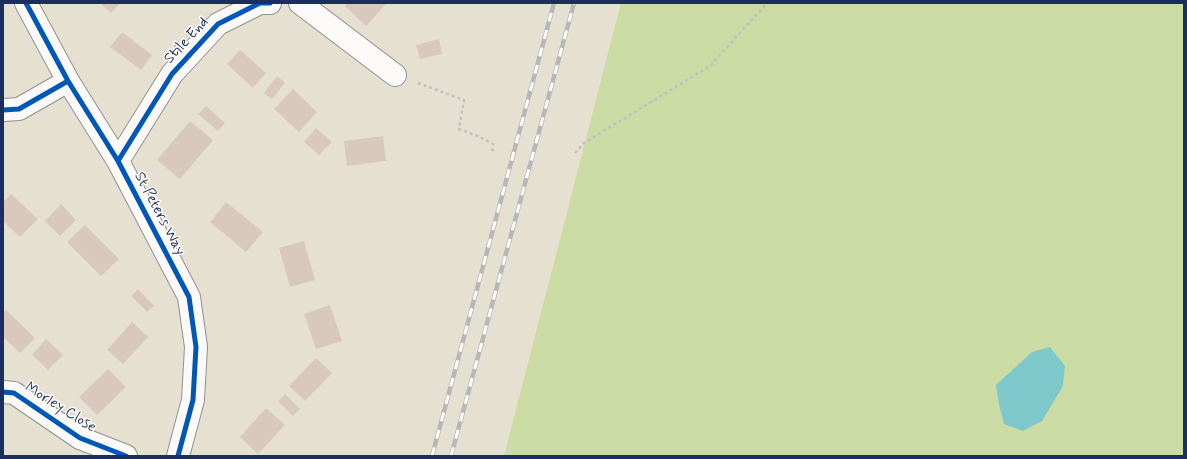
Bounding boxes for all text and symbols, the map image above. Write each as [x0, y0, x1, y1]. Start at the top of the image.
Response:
street label: Stile End [161, 14, 213, 68]
street label: St Peters Way [130, 169, 188, 259]
street label: Morley Close [21, 379, 99, 437]

